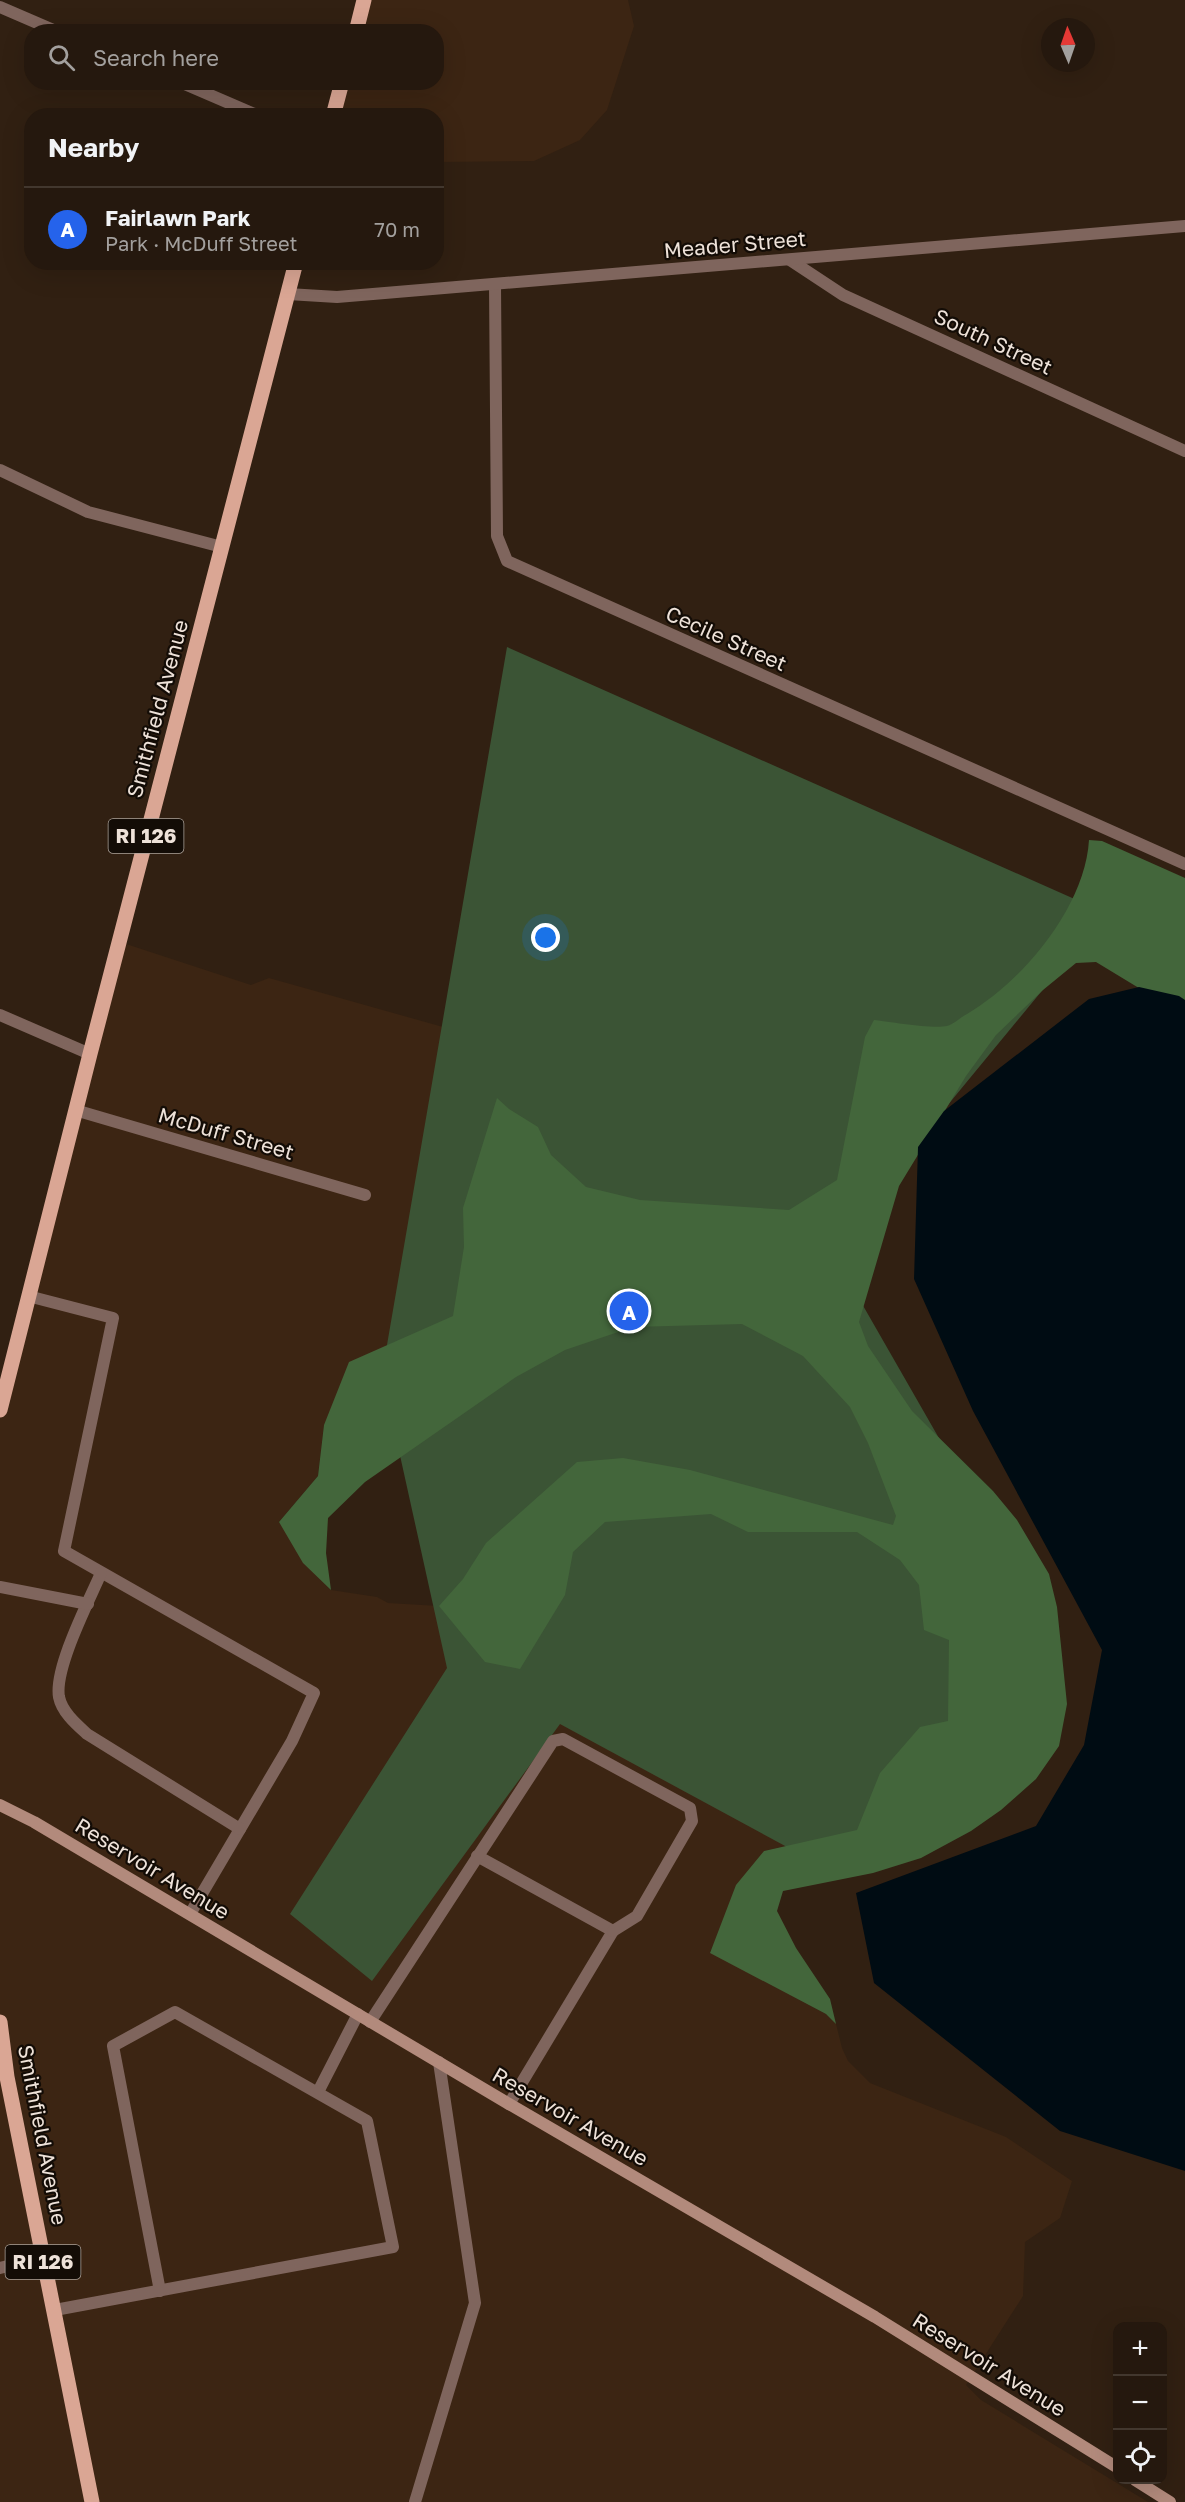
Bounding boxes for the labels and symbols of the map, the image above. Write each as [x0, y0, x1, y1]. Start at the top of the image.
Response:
north arrow [1041, 18, 1095, 72]
street label: Meader Street [663, 225, 807, 263]
street label: South Street [930, 302, 1057, 380]
street label: Cecile Street [662, 600, 791, 676]
street label: Smithfield Avenue [121, 617, 193, 801]
road number: RI 126 [108, 819, 184, 853]
your location [531, 923, 560, 952]
street label: McDuff Street [155, 1101, 297, 1165]
pin: A [610, 1288, 648, 1334]
street label: Reservoir Avenue [71, 1812, 234, 1924]
street label: Smithfield Avenue [13, 2042, 73, 2227]
street label: Reservoir Avenue [488, 2061, 653, 2171]
road number: RI 126 [6, 2245, 80, 2279]
street label: Reservoir Avenue [908, 2307, 1071, 2422]

